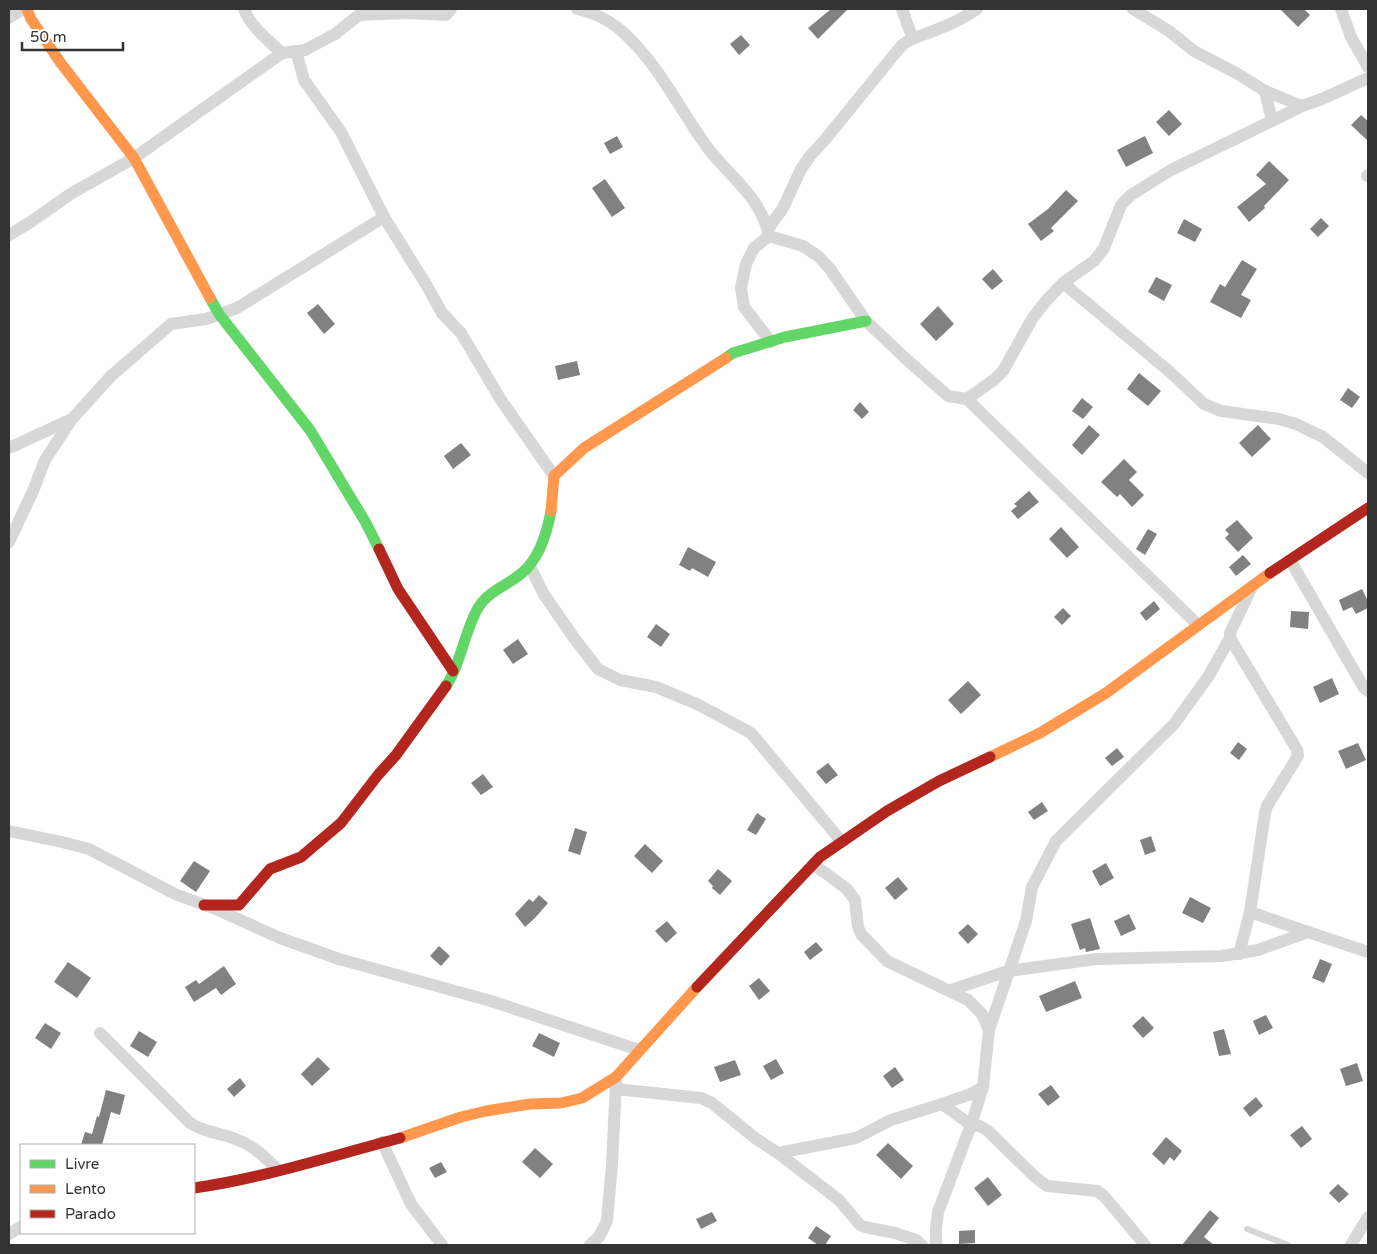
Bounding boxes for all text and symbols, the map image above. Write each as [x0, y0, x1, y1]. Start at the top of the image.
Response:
scale bar [22, 20, 124, 52]
text: 50 m [30, 28, 67, 46]
legend [20, 1144, 195, 1234]
text: Livre [65, 1155, 99, 1173]
text: Lento [65, 1180, 106, 1198]
text: Parado [65, 1205, 116, 1223]

